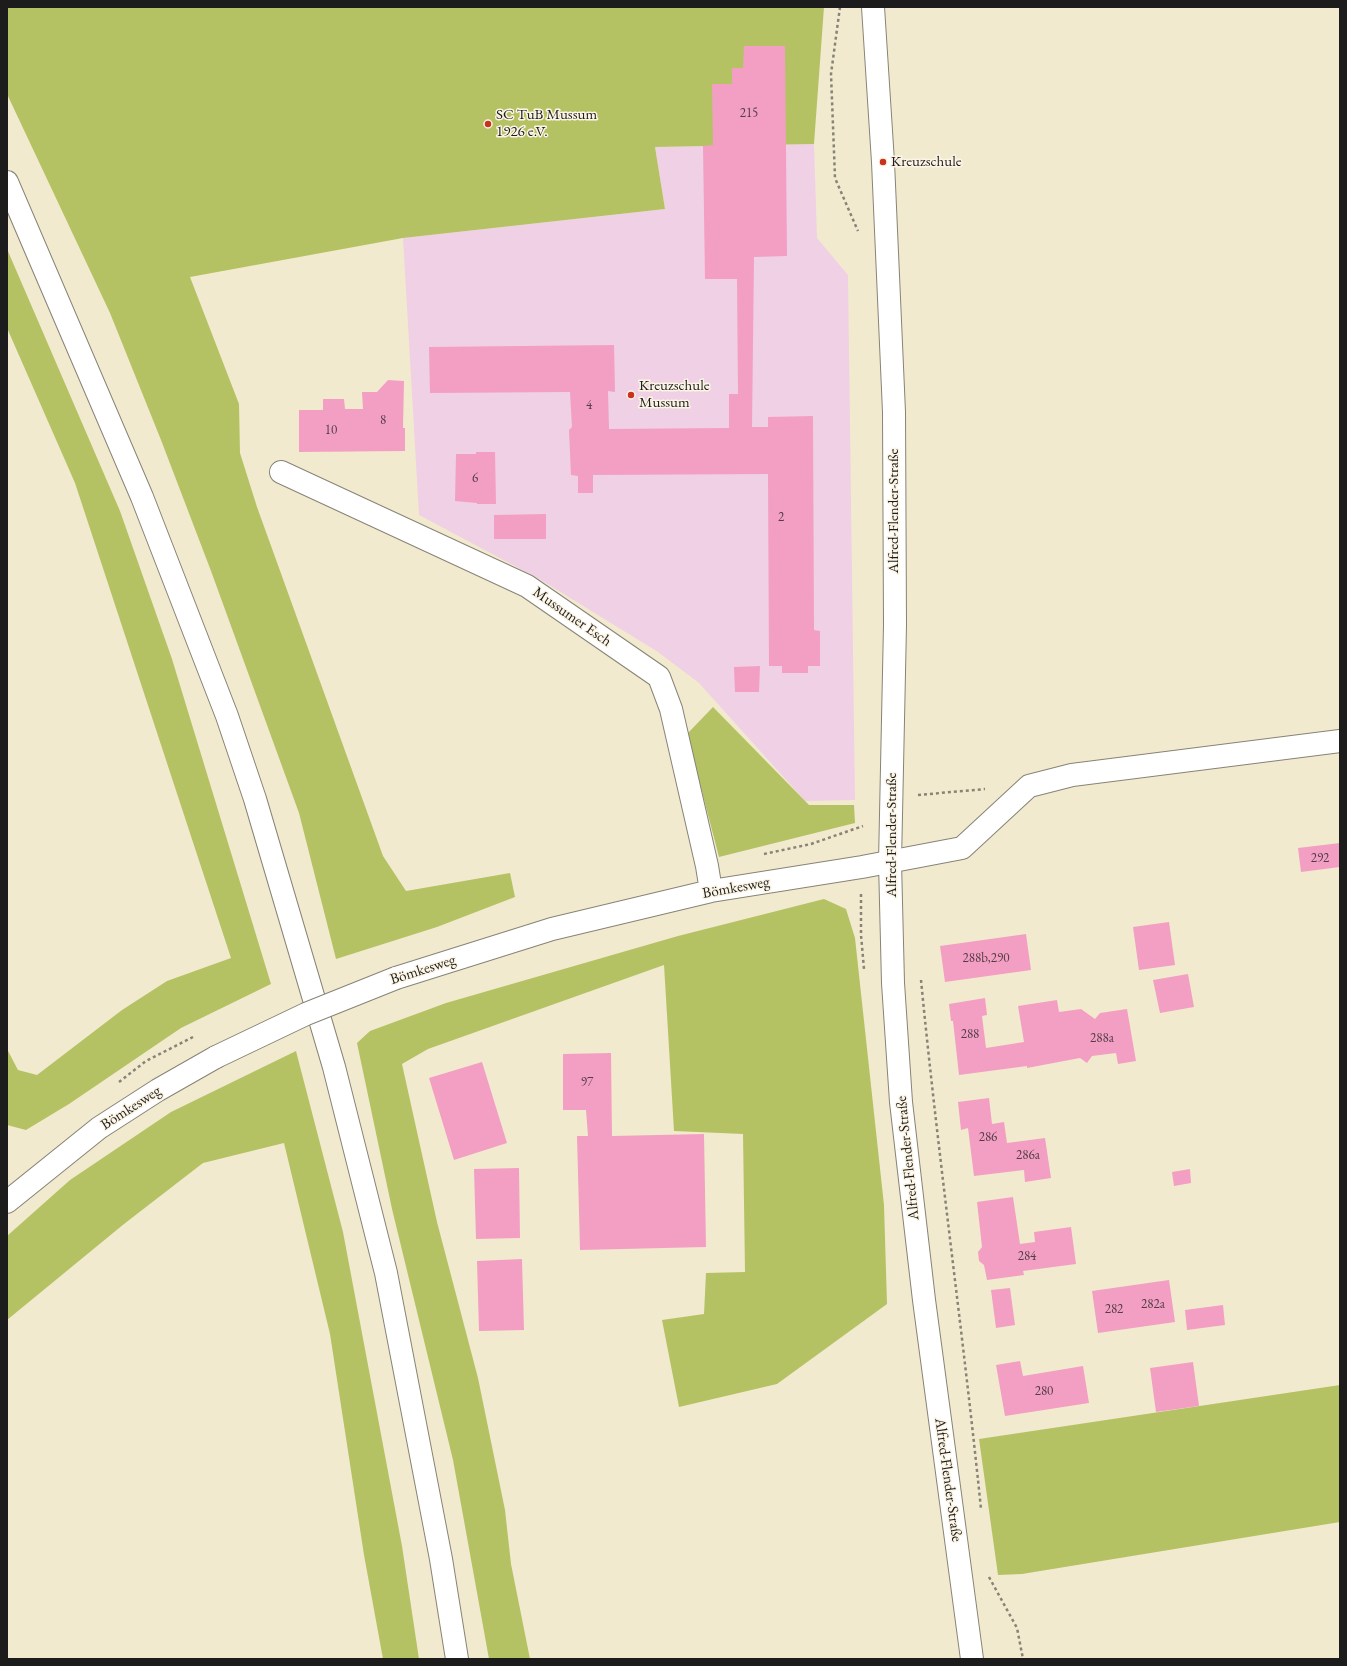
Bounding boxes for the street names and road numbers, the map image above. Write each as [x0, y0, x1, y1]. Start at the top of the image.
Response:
street label: Alfred-Flender-Straße [885, 449, 903, 573]
street label: Mussumer Esch [529, 583, 615, 651]
street label: Alfred-Flender-Straße [883, 773, 901, 897]
street label: Bömkesweg [701, 873, 771, 903]
street label: Bömkesweg [388, 951, 458, 989]
street label: Bömkesweg [98, 1082, 164, 1134]
street label: Alfred-Flender-Straße [893, 1095, 923, 1221]
street label: Alfred-Flender-Straße [930, 1417, 966, 1543]

